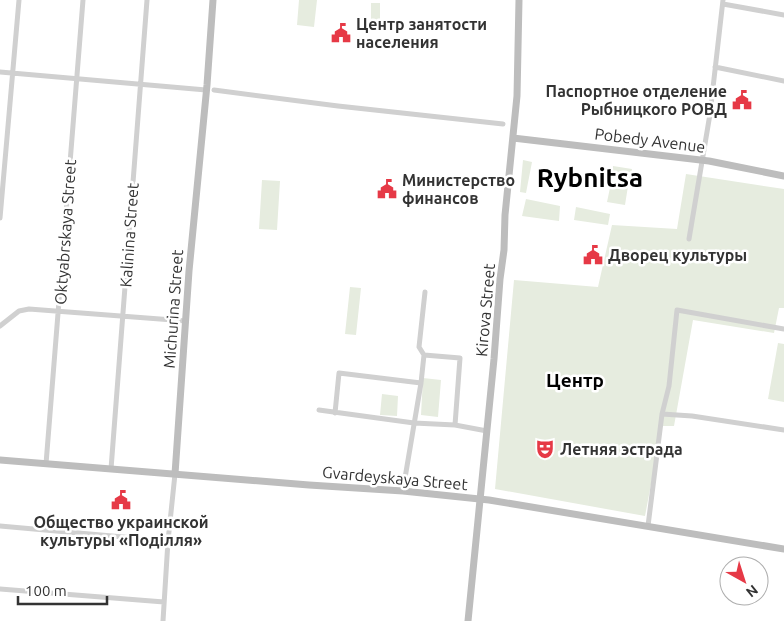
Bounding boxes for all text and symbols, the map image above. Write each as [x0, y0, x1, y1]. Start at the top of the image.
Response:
place label: Центр занятости населения [356, 15, 487, 51]
public building icon: Центр занятости населения [330, 22, 352, 44]
place label: Паспортное отделение Рыбницкого РОВД [546, 82, 727, 118]
public building icon: Паспортное отделение Рыбницкого РОВД [731, 89, 753, 111]
street label: Pobedy Avenue [594, 124, 706, 156]
street label: Oktyabrskaya Street [51, 158, 79, 305]
district label: Rybnitsa [537, 163, 643, 192]
place label: Министерство финансов [402, 171, 515, 207]
public building icon: Министерство финансов [376, 178, 398, 200]
street label: Kalinina Street [116, 181, 142, 288]
public building icon: Дворец культуры [582, 244, 604, 266]
place label: Дворец культуры [608, 246, 747, 264]
street label: Michurina Street [160, 248, 186, 369]
street label: Kirova Street [472, 262, 498, 357]
district label: Центр [546, 369, 604, 391]
theatre icon: Летняя эстрада [534, 438, 556, 460]
place label: Летняя эстрада [560, 440, 683, 458]
street label: Gvardeyskaya Street [322, 463, 469, 493]
public building icon: Общество украинской культуры «Поділля» [110, 489, 132, 511]
place label: Общество украинской культуры «Поділля» [33, 513, 209, 549]
north arrow [719, 556, 769, 606]
scale bar [18, 574, 106, 606]
text: 100 m [25, 582, 67, 599]
text: N [743, 582, 761, 601]

